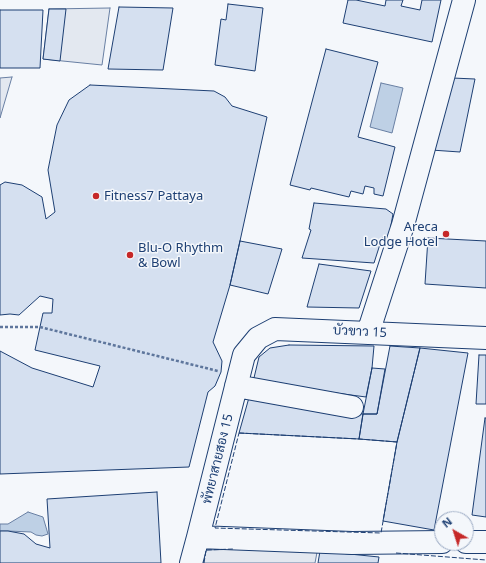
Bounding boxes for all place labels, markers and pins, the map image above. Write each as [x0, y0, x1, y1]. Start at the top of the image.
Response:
place label: Fitness7 Pattaya [104, 188, 203, 204]
marker: Fitness7 Pattaya [91, 191, 101, 201]
place label: Areca Lodge Hotel [364, 219, 438, 250]
marker: Areca Lodge Hotel [441, 229, 451, 239]
place label: Blu-O Rhythm & Bowl [138, 240, 223, 271]
marker: Blu-O Rhythm & Bowl [125, 250, 135, 260]

